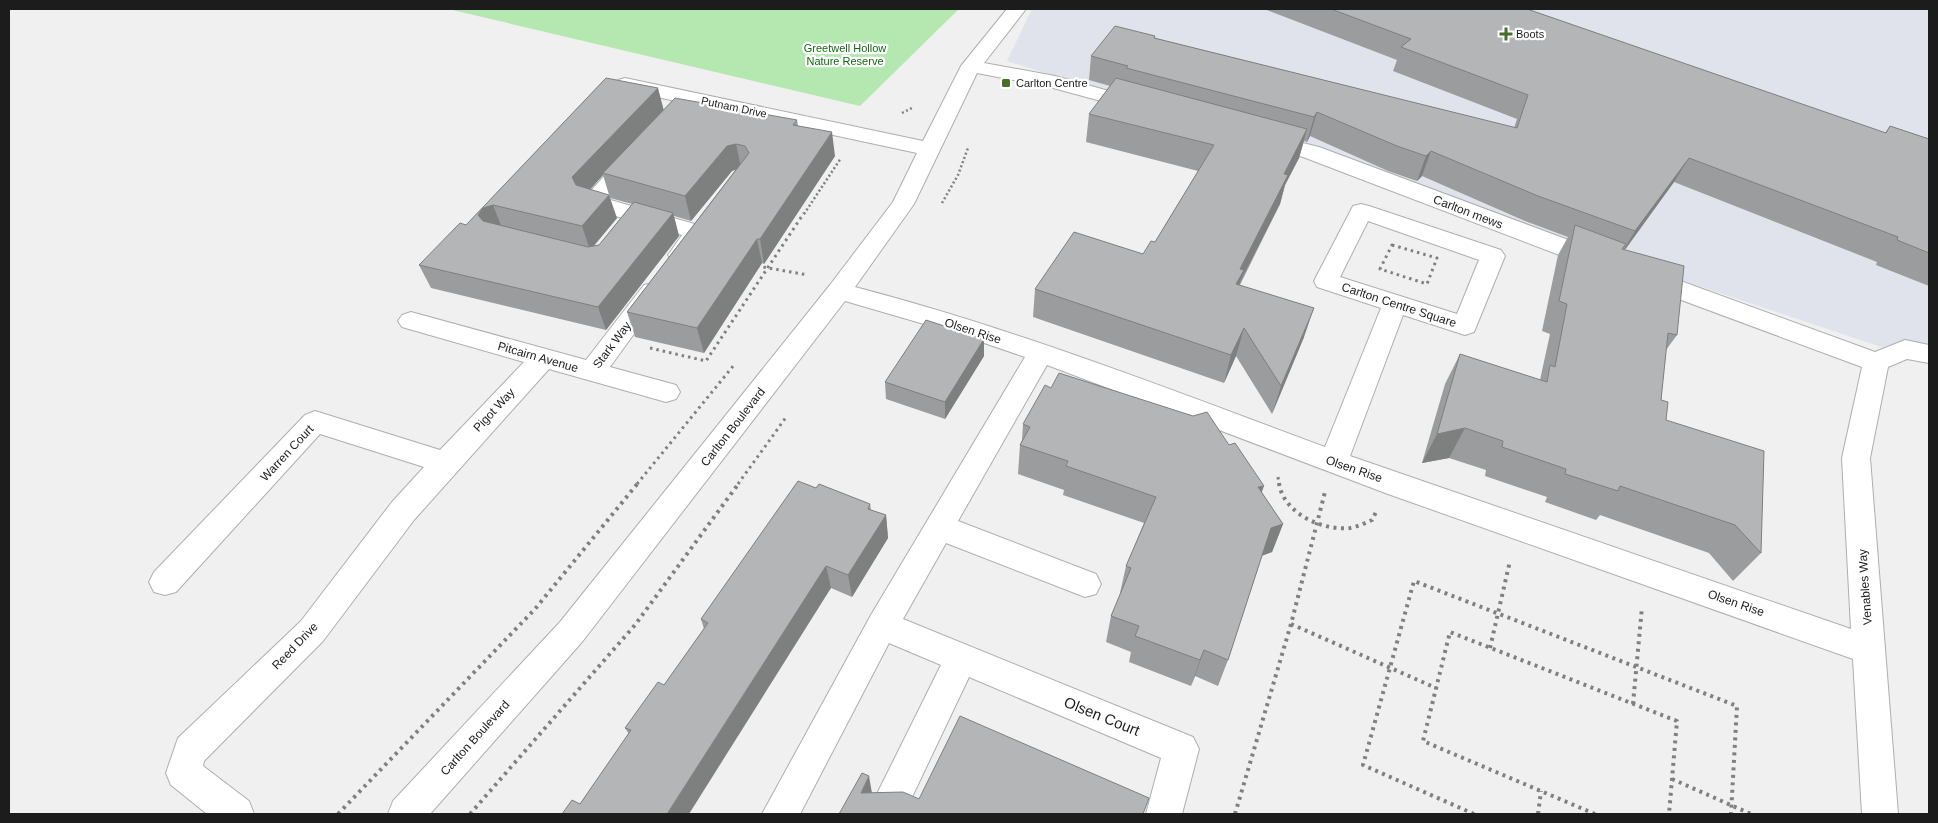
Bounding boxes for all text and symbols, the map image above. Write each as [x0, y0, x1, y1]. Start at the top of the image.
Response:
marker: Boots [1500, 28, 1512, 40]
place label: Boots [1516, 28, 1545, 40]
park label: Greetwell Hollow Nature Reserve [804, 42, 886, 67]
marker: Carlton Centre [1000, 77, 1012, 89]
place label: Carlton Centre [1016, 77, 1088, 89]
street label: Putnam Drive [700, 94, 768, 120]
street label: Carlton mews [1431, 192, 1505, 232]
street label: Carlton Centre Square [1340, 280, 1459, 330]
street label: Olsen Rise [943, 315, 1003, 347]
street label: Stark Way [590, 319, 634, 371]
street label: Pitcairn Avenue [496, 339, 580, 375]
street label: Pigot Way [470, 385, 518, 435]
street label: Carlton Boulevard [698, 385, 768, 469]
street label: Warren Court [257, 422, 317, 484]
street label: Olsen Rise [1324, 453, 1384, 485]
street label: Venables Way [1855, 548, 1875, 626]
street label: Olsen Rise [1706, 587, 1766, 619]
street label: Reed Drive [269, 619, 321, 672]
street label: Olsen Court [1062, 693, 1143, 739]
street label: Carlton Boulevard [438, 698, 512, 778]

